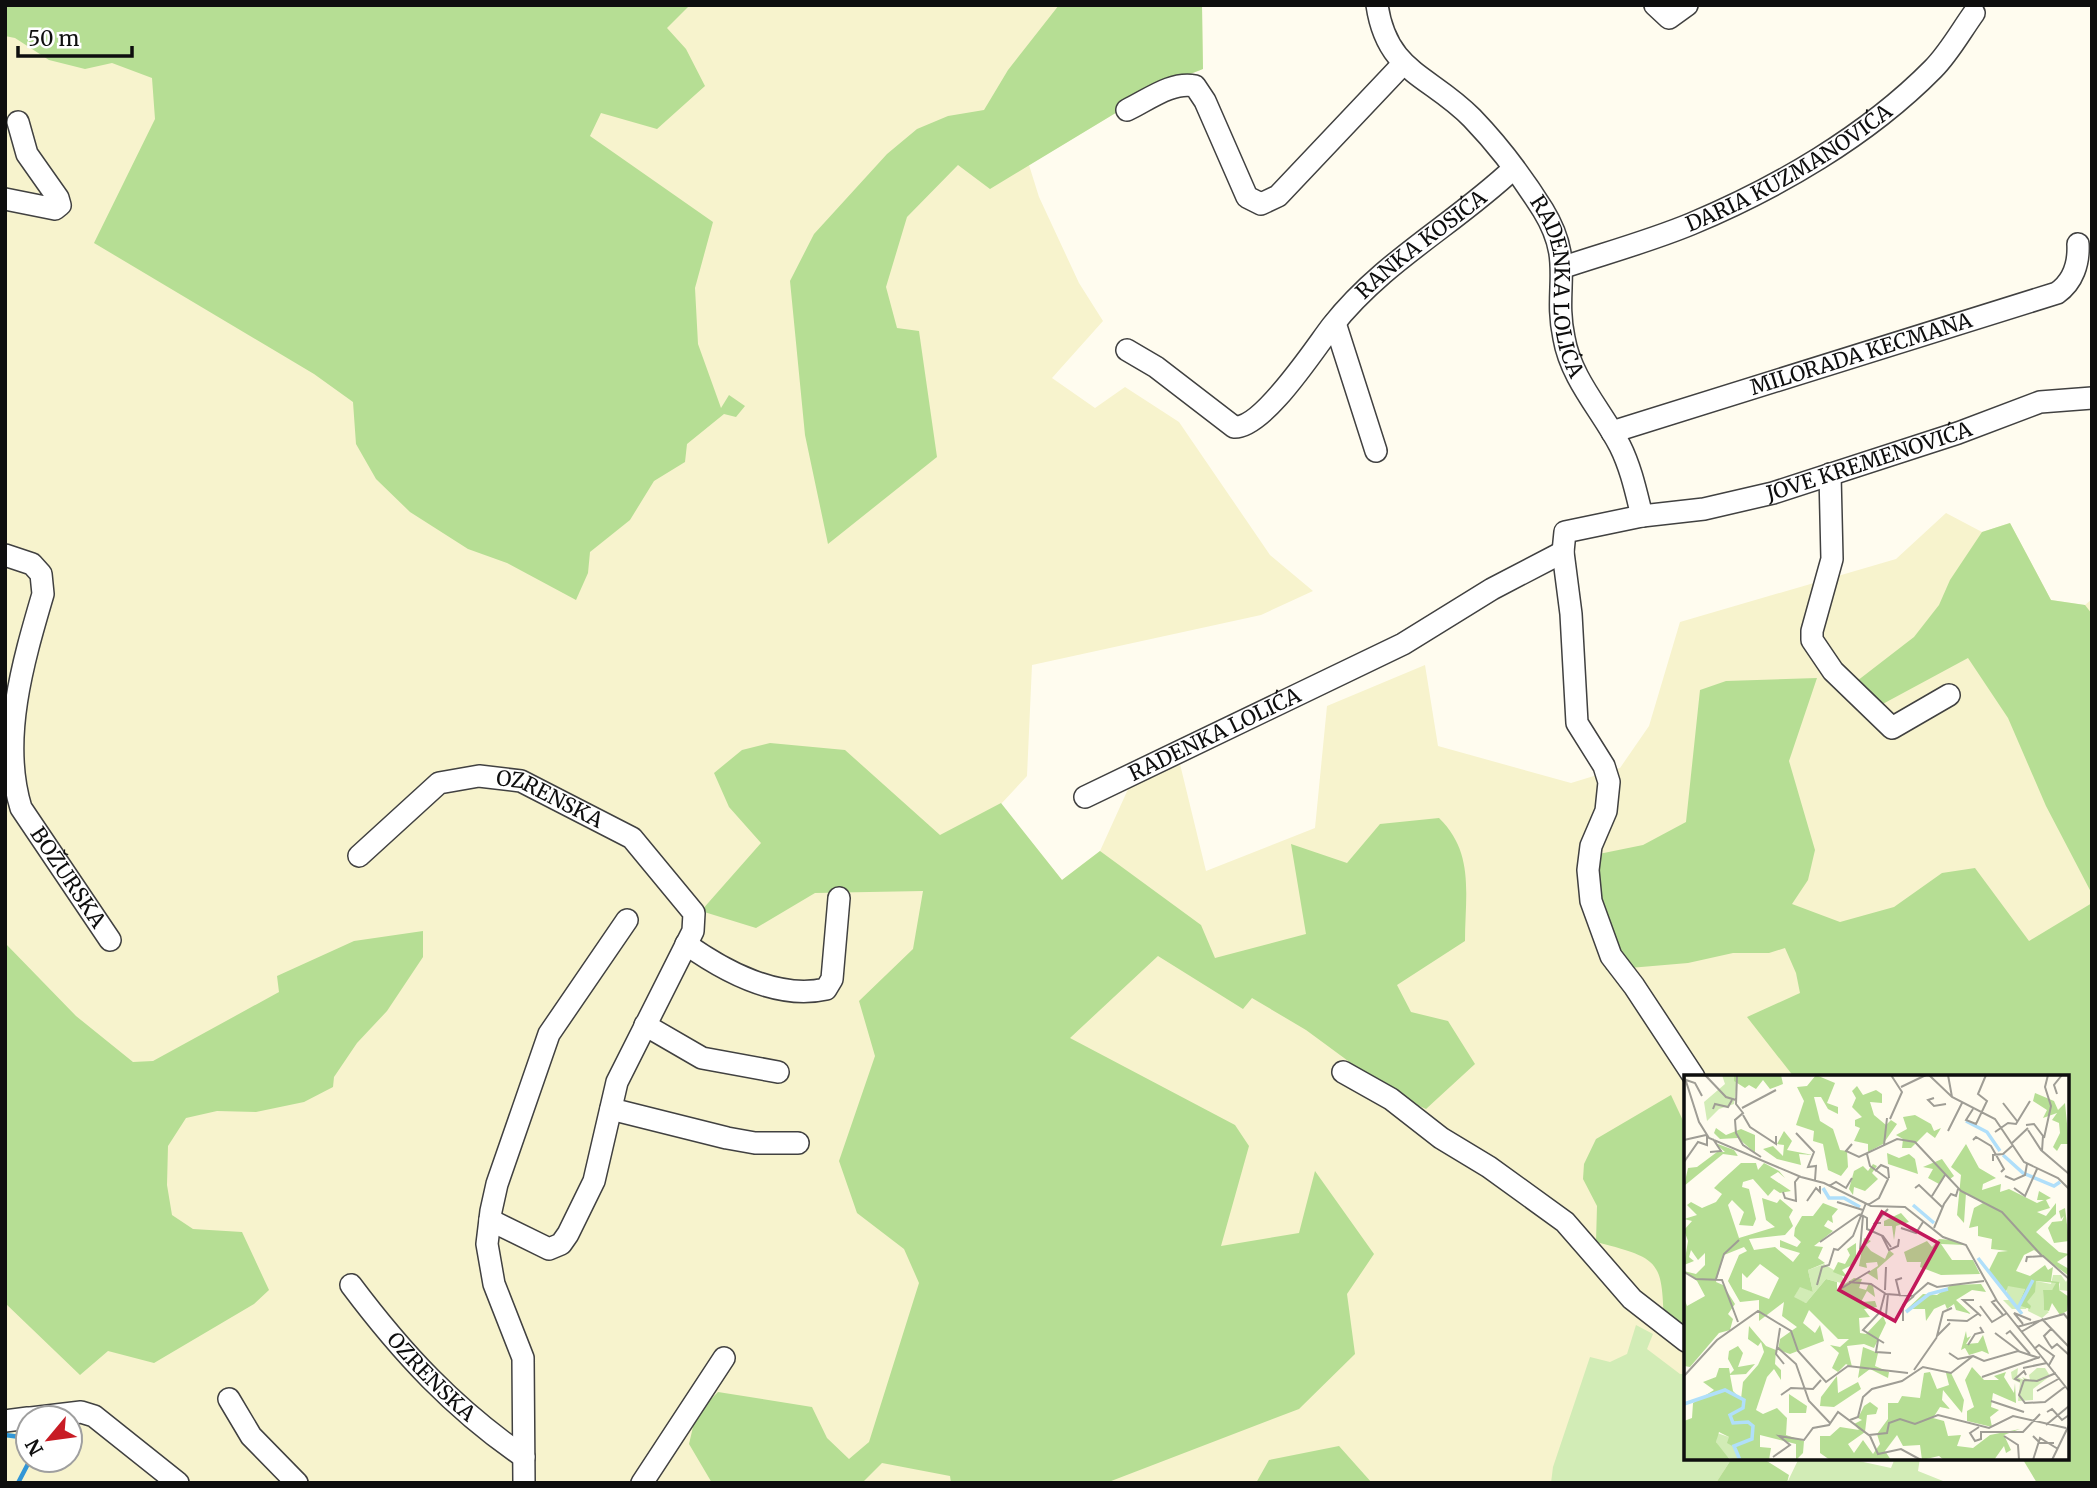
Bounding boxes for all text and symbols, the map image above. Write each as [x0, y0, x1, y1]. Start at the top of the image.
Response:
scale bar [18, 14, 131, 58]
text: 50 m [28, 25, 79, 52]
street label: DARIA KUZMANOVIĆA [1682, 98, 1897, 238]
street label: RANKA KOSIĆA [1350, 184, 1492, 305]
street label: RADENKA LOLIĆA [1524, 190, 1590, 382]
street label: MILORADA KECMANA [1747, 306, 1975, 401]
street label: JOVE KREMENOVIĆA [1763, 415, 1976, 507]
street label: RADENKA LOLIĆA [1124, 681, 1305, 787]
street label: OZRENSKA [495, 764, 608, 834]
street label: BOŽURSKA [25, 821, 112, 933]
inset map [1684, 1075, 2069, 1460]
street label: OZRENSKA [381, 1326, 481, 1427]
north arrow [14, 1404, 84, 1474]
text: N [20, 1435, 48, 1460]

